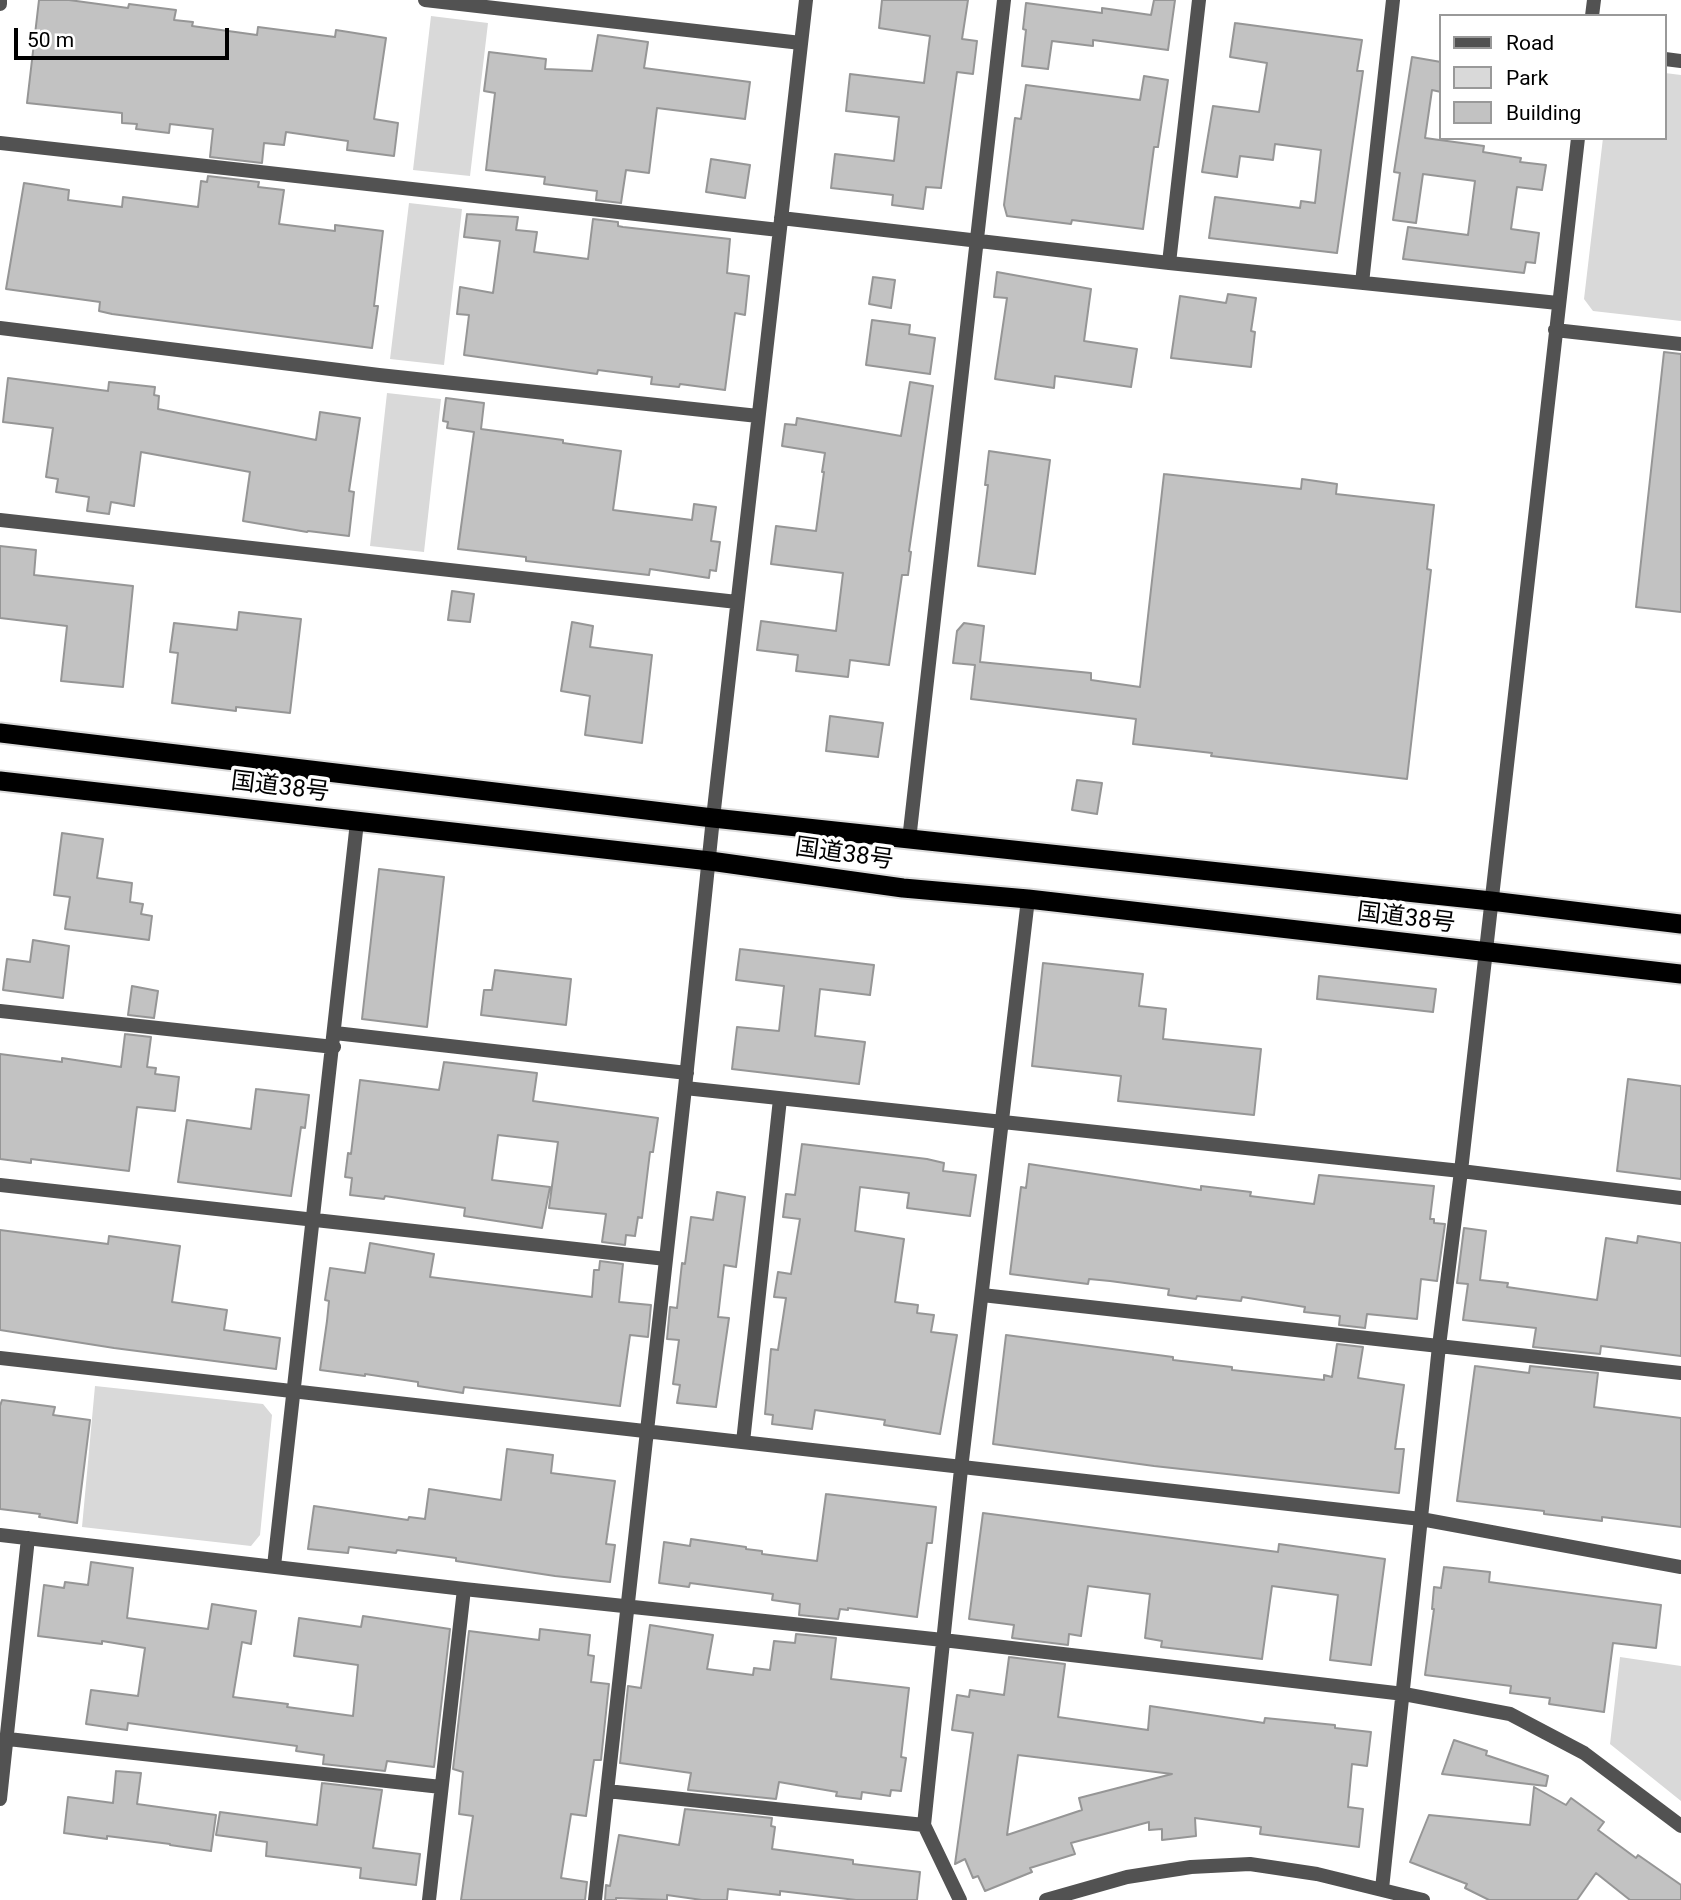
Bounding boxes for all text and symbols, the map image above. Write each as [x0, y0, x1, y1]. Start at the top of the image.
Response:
scale bar [18, 14, 233, 58]
legend [1440, 14, 1667, 140]
text: 50 m [27, 28, 74, 52]
text: Road [1506, 31, 1554, 55]
text: Park [1506, 66, 1548, 90]
text: Building [1506, 101, 1581, 125]
street label: 国道38号 [229, 768, 331, 808]
street label: 国道38号 [793, 834, 895, 876]
street label: 国道38号 [1355, 899, 1457, 939]

